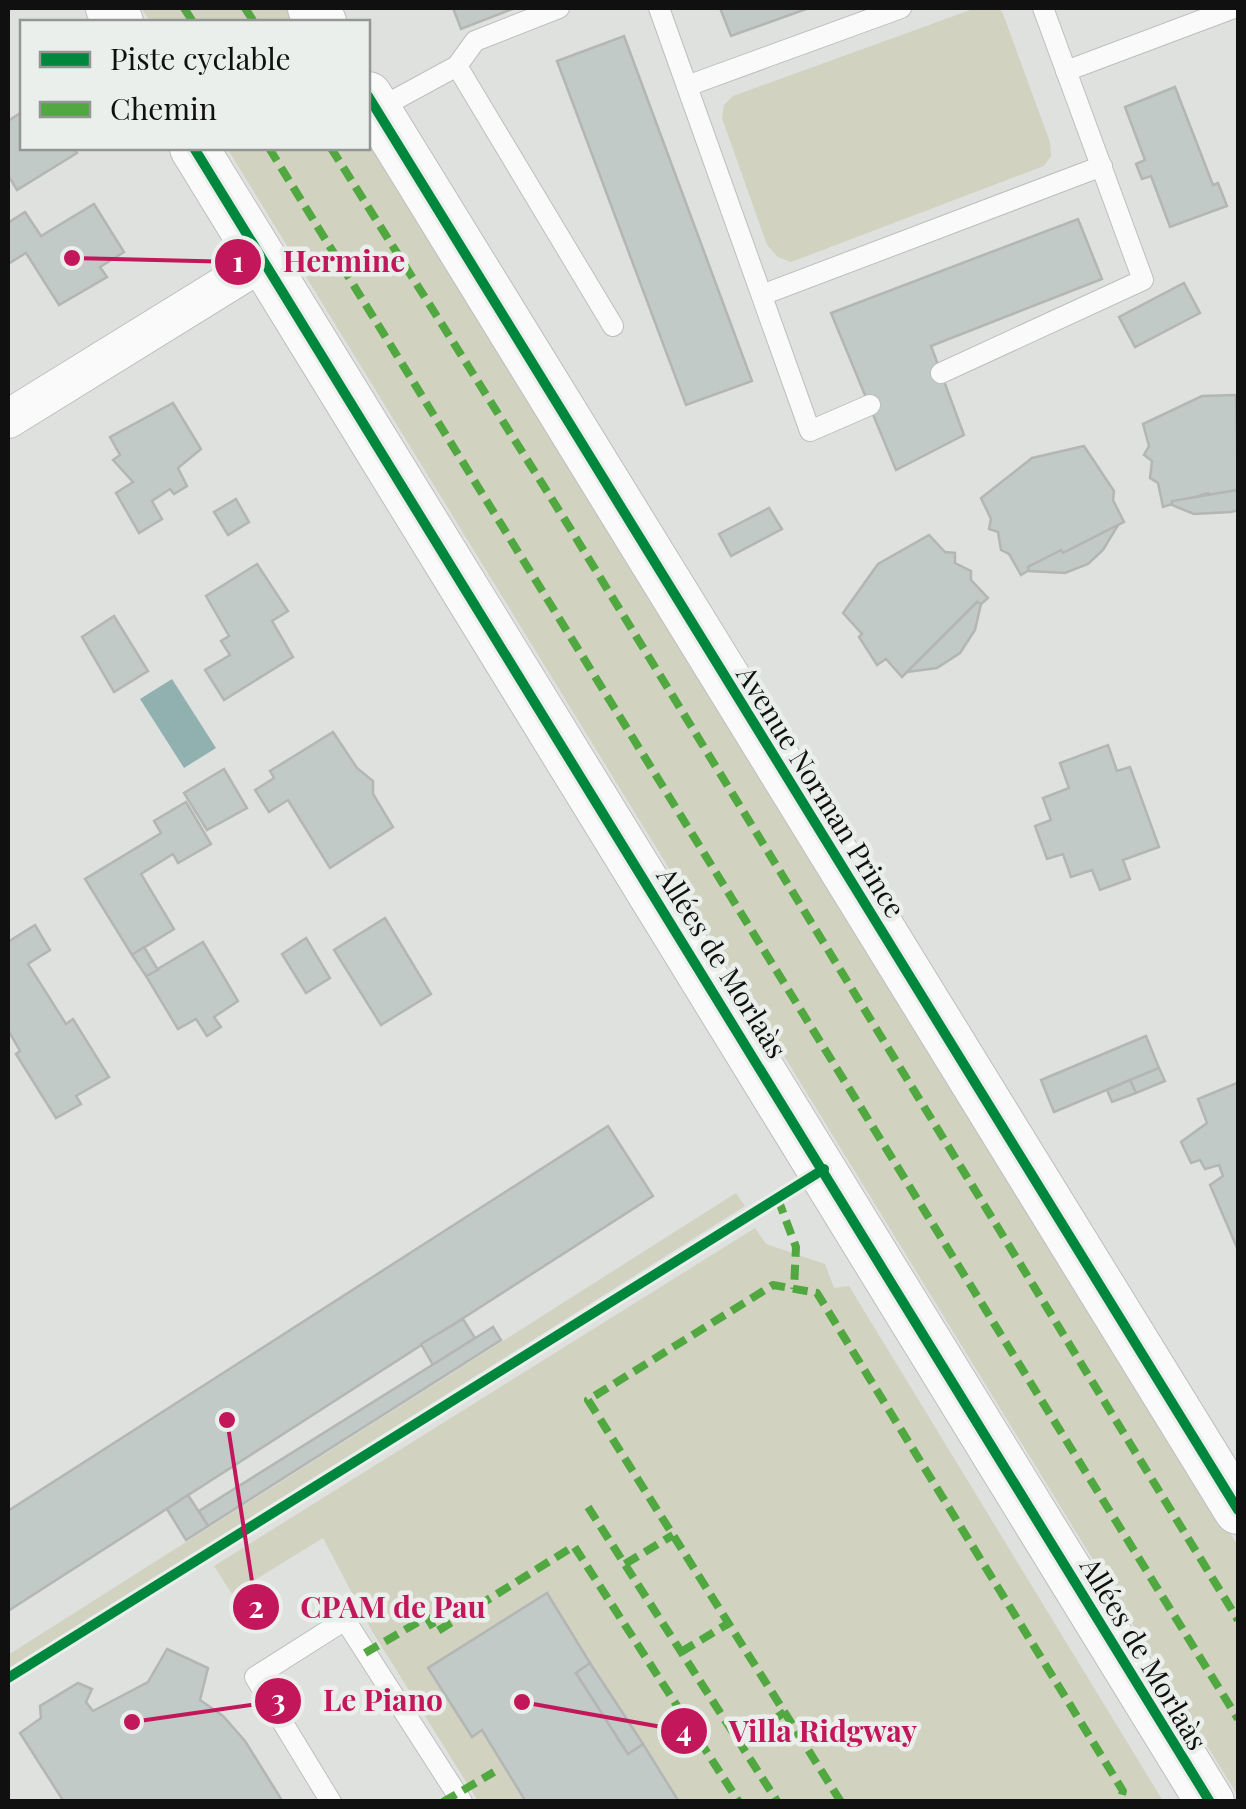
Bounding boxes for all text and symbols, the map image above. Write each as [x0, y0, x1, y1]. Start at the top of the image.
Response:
legend [20, 20, 370, 150]
text: Piste cyclable [110, 38, 291, 78]
text: Chemin [110, 88, 217, 128]
callout: Hermine [213, 232, 426, 292]
text: 1 [232, 240, 244, 280]
text: Hermine [283, 240, 405, 280]
street label: Avenue Norman Prince [729, 657, 915, 924]
street label: Allées de Morlaàs [649, 859, 796, 1064]
street label: Allées de Morlaàs [1072, 1549, 1217, 1756]
callout: CPAM de Pau [231, 1577, 506, 1637]
text: 2 [248, 1586, 264, 1626]
text: CPAM de Pau [300, 1586, 486, 1626]
callout: Le Piano [253, 1671, 463, 1731]
text: 3 [271, 1679, 285, 1719]
text: Le Piano [323, 1679, 443, 1719]
callout: Villa Ridgway [659, 1701, 937, 1761]
text: 4 [676, 1710, 692, 1750]
text: Villa Ridgway [728, 1710, 918, 1750]

